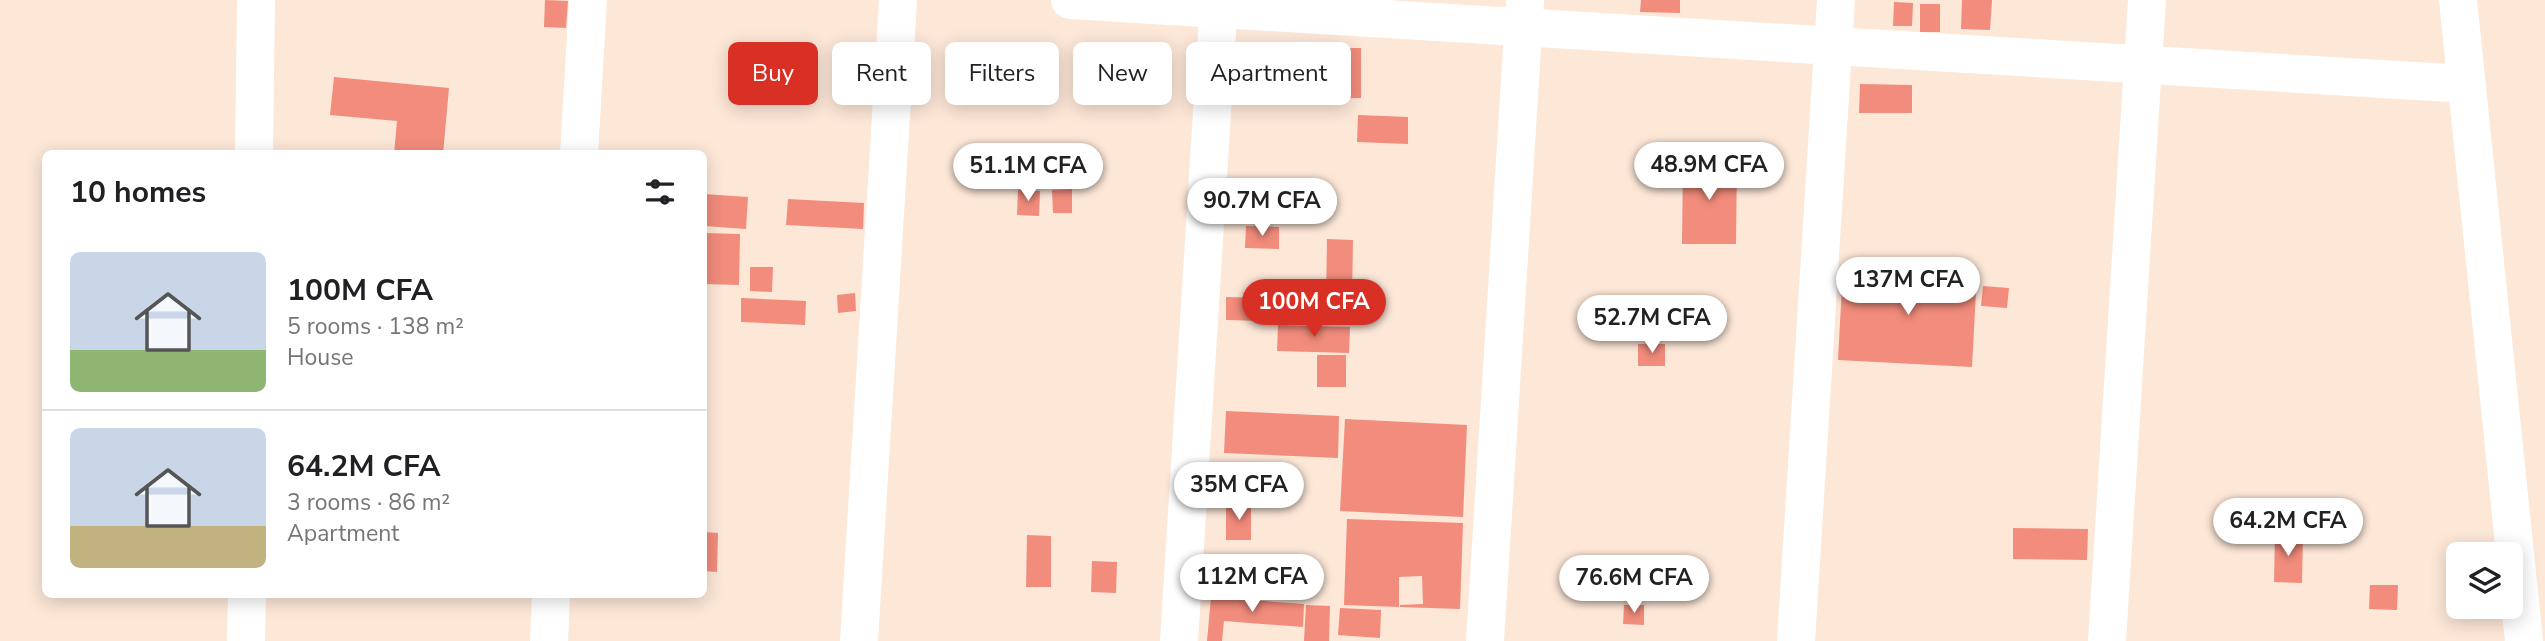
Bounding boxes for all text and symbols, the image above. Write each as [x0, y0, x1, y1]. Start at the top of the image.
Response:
chip: Buy [728, 42, 818, 105]
chip: Rent [832, 42, 931, 105]
chip: Filters [945, 42, 1059, 105]
chip: New [1073, 42, 1172, 105]
chip: Apartment [1186, 42, 1351, 105]
pin: 48.9M CFA [1629, 142, 1789, 202]
pin: 51.1M CFA [948, 144, 1108, 203]
text: 48.9M CFA [1650, 149, 1768, 180]
text: 51.1M CFA [969, 150, 1087, 181]
text: 10 homes [70, 172, 206, 213]
icon: filters [641, 173, 679, 211]
pin: 90.7M CFA [1182, 178, 1342, 238]
text: 90.7M CFA [1203, 185, 1321, 216]
pin: 137M CFA [1836, 258, 1980, 317]
text: 137M CFA [1852, 264, 1964, 295]
text: 100M CFA [287, 270, 433, 311]
icon: home [126, 280, 210, 364]
pin: 100M CFA [1242, 280, 1386, 339]
text: 100M CFA [1258, 286, 1370, 317]
pin: 52.7M CFA [1572, 296, 1732, 355]
text: 52.7M CFA [1593, 302, 1711, 333]
text: 5 rooms · 138 m² [287, 311, 464, 342]
text: House [287, 342, 354, 373]
text: 64.2M CFA [287, 446, 440, 487]
icon: home [126, 456, 210, 540]
pin: 35M CFA [1174, 462, 1304, 522]
text: 35M CFA [1190, 469, 1288, 500]
text: 3 rooms · 86 m² [287, 487, 450, 518]
pin: 64.2M CFA [2208, 498, 2368, 558]
text: 64.2M CFA [2229, 505, 2347, 536]
text: Apartment [287, 518, 399, 549]
map controls [2446, 542, 2523, 619]
button: layers [2446, 542, 2523, 619]
pin: 112M CFA [1180, 554, 1324, 614]
pin: 76.6M CFA [1554, 556, 1714, 615]
text: 112M CFA [1196, 561, 1308, 592]
text: 76.6M CFA [1575, 562, 1693, 593]

